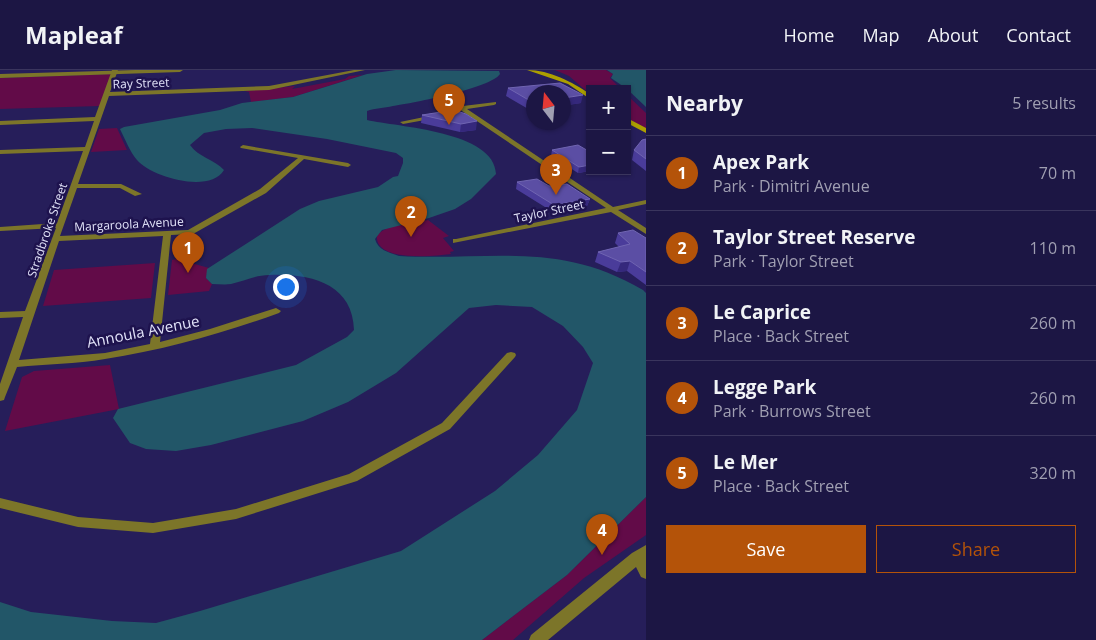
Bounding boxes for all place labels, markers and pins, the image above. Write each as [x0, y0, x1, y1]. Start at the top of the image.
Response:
pin: 5 [433, 84, 465, 125]
pin: 3 [540, 154, 572, 195]
pin: 2 [395, 196, 427, 237]
pin: 1 [172, 232, 204, 273]
pin: 4 [586, 514, 618, 555]

